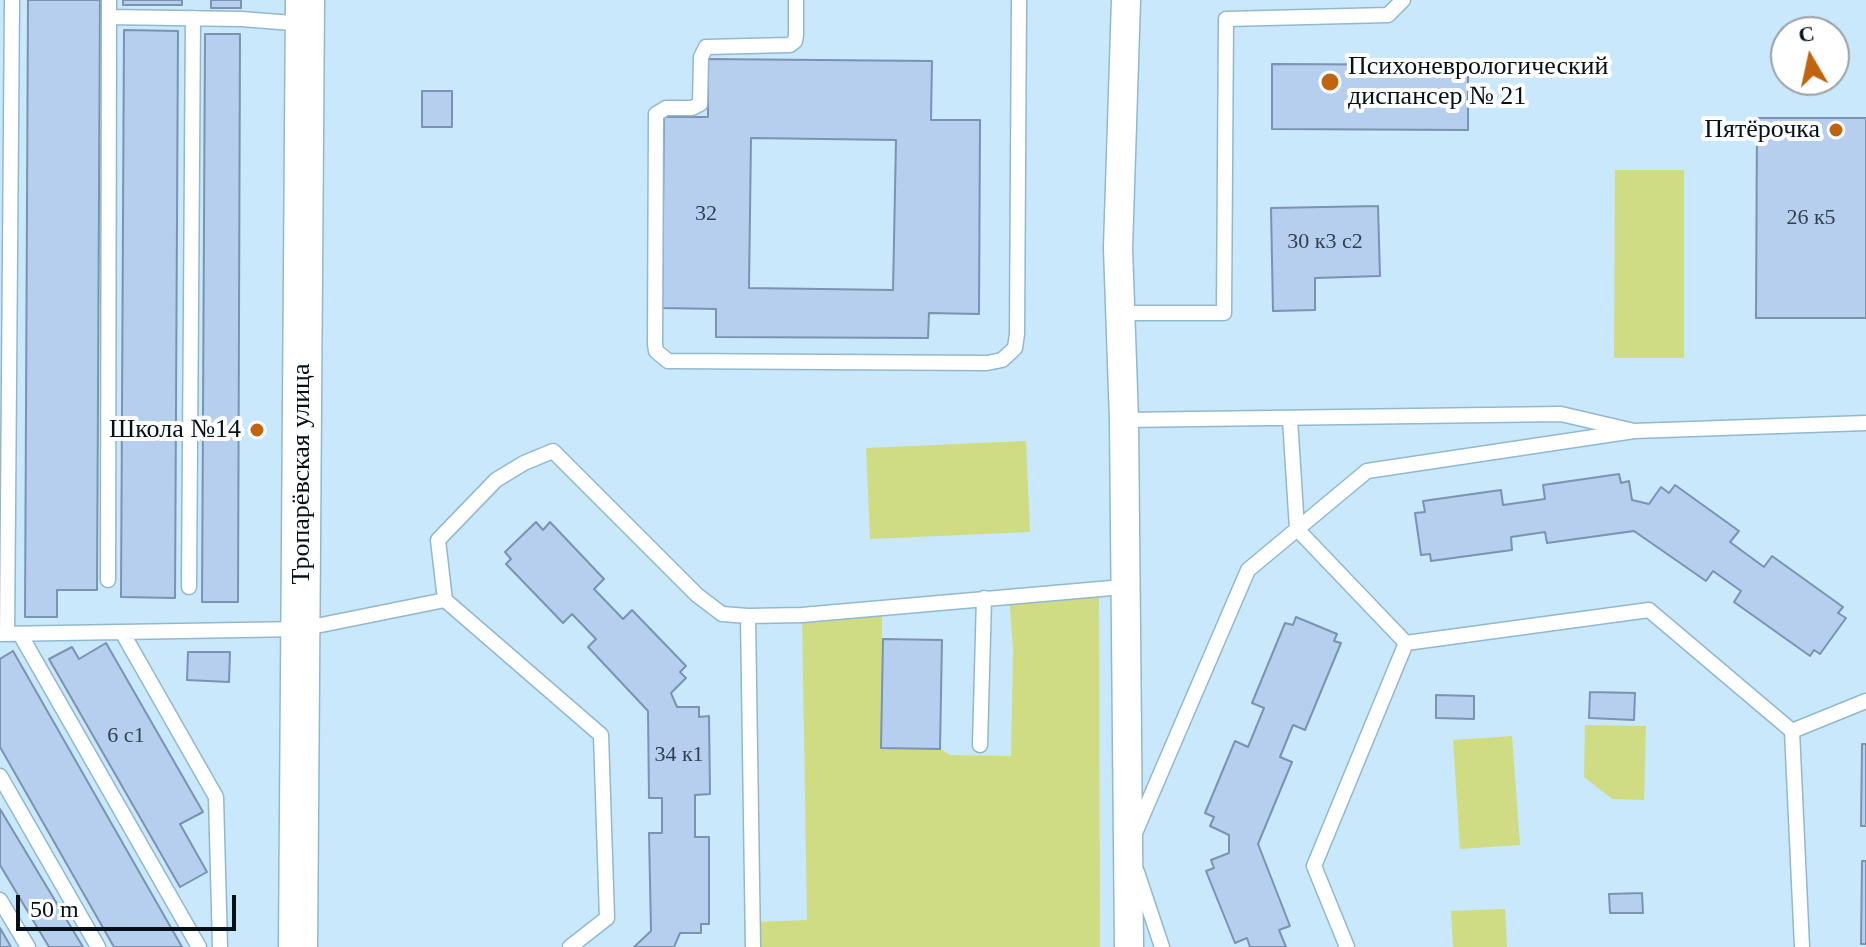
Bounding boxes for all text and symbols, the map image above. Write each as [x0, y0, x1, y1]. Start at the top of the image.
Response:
north arrow [1770, 16, 1850, 96]
text: С [1797, 20, 1816, 47]
place label: Психоневрологический диспансер № 21 [1348, 51, 1608, 112]
marker: Психоневрологический диспансер № 21 [1319, 71, 1341, 93]
place label: Пятёрочка [1704, 114, 1820, 146]
marker: Пятёрочка [1827, 121, 1845, 139]
house number: 32 [695, 201, 717, 227]
house number: 26 к5 [1786, 205, 1836, 231]
house number: 30 к3 с2 [1287, 229, 1363, 255]
street label: Тропарёвская улица [286, 364, 318, 584]
place label: Школа №14 [109, 414, 241, 446]
marker: Школа №14 [248, 421, 266, 439]
house number: 6 с1 [107, 723, 145, 749]
house number: 34 к1 [654, 742, 704, 768]
scale bar [20, 879, 240, 929]
text: 50 m [30, 896, 79, 922]

